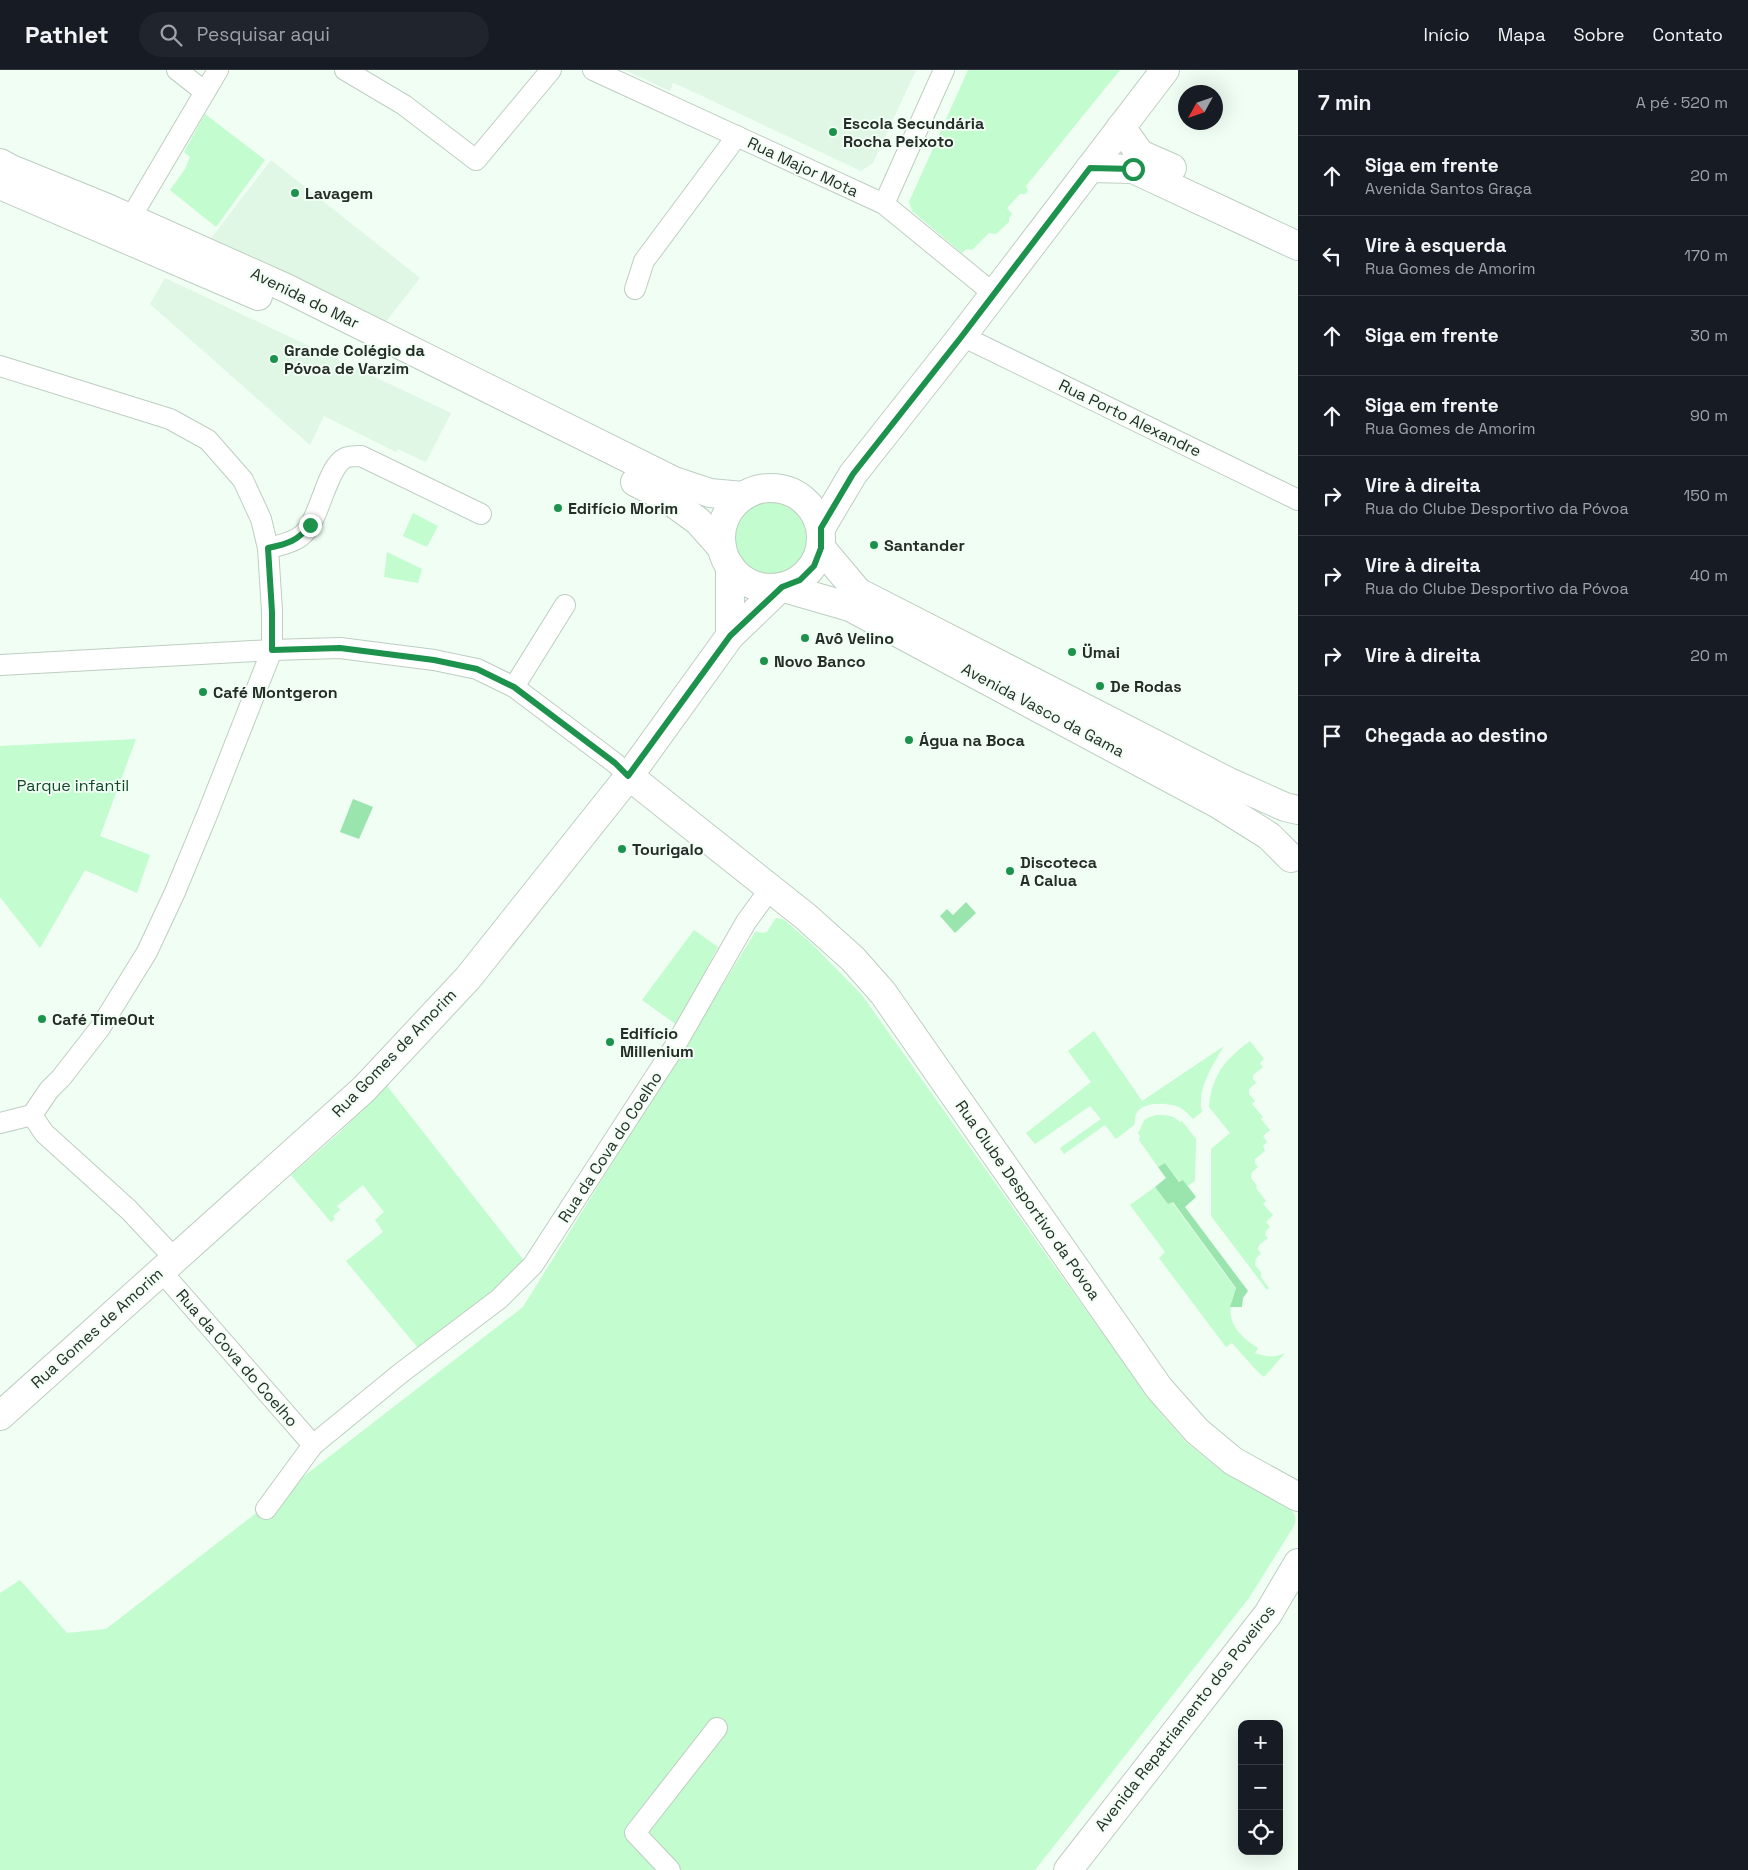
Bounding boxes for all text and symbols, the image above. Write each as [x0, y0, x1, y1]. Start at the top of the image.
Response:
search box [139, 12, 489, 57]
text: Pathlet [25, 19, 109, 50]
icon: search [157, 21, 185, 49]
text: Pesquisar aqui [197, 22, 330, 47]
text: Início [1424, 23, 1470, 46]
text: Mapa [1498, 23, 1546, 46]
text: Sobre [1574, 23, 1624, 46]
text: Contato [1652, 23, 1723, 46]
north arrow [1178, 85, 1223, 130]
text: 7 min [1318, 89, 1371, 116]
text: A pé · 520 m [1636, 92, 1728, 113]
place label: Escola Secundária Rocha Peixoto [843, 113, 984, 152]
marker: Escola Secundária Rocha Peixoto [827, 126, 839, 138]
street label: Rua Major Mota [744, 132, 862, 202]
text: Siga em frente [1365, 153, 1499, 178]
route start [1122, 158, 1145, 181]
icon: ahead [1318, 162, 1346, 190]
text: 20 m [1690, 165, 1728, 186]
text: Avenida Santos Graça [1365, 178, 1532, 199]
place label: Lavagem [305, 183, 373, 204]
marker: Lavagem [289, 187, 301, 199]
text: Vire à esquerda [1365, 233, 1507, 258]
icon: left [1318, 242, 1346, 270]
text: 170 m [1684, 245, 1728, 266]
text: Rua Gomes de Amorim [1365, 258, 1536, 279]
street label: Avenida do Mar [247, 263, 363, 333]
icon: ahead [1318, 322, 1346, 350]
text: Siga em frente [1365, 323, 1499, 348]
text: 30 m [1690, 325, 1728, 346]
place label: Grande Colégio da Póvoa de Varzim [284, 340, 425, 379]
marker: Grande Colégio da Póvoa de Varzim [268, 353, 280, 365]
street label: Rua Porto Alexandre [1055, 374, 1205, 462]
text: Siga em frente [1365, 393, 1499, 418]
icon: ahead [1318, 402, 1346, 430]
text: 90 m [1690, 405, 1728, 426]
text: Rua Gomes de Amorim [1365, 418, 1536, 439]
text: Vire à direita [1365, 473, 1481, 498]
icon: right [1318, 482, 1346, 510]
text: 150 m [1684, 485, 1728, 506]
place label: Edifício Morim [568, 498, 678, 519]
text: Rua do Clube Desportivo da Póvoa [1365, 498, 1629, 519]
marker: Edifício Morim [552, 502, 564, 514]
route end [299, 514, 322, 537]
place label: Santander [884, 535, 965, 556]
marker: Santander [868, 539, 880, 551]
text: Vire à direita [1365, 553, 1481, 578]
icon: right [1318, 562, 1346, 590]
text: 40 m [1690, 565, 1728, 586]
text: Rua do Clube Desportivo da Póvoa [1365, 578, 1629, 599]
place label: Avô Velino [815, 628, 894, 649]
marker: Avô Velino [799, 632, 811, 644]
place label: Ümai [1082, 642, 1120, 663]
icon: right [1318, 642, 1346, 670]
text: Vire à direita [1365, 643, 1481, 668]
text: 20 m [1690, 645, 1728, 666]
marker: Ümai [1066, 646, 1078, 658]
place label: Novo Banco [774, 651, 866, 672]
marker: Novo Banco [758, 655, 770, 667]
street label: Avenida Vasco da Gama [958, 658, 1128, 762]
place label: De Rodas [1110, 676, 1182, 697]
marker: De Rodas [1094, 680, 1106, 692]
place label: Café Montgeron [213, 682, 338, 703]
marker: Café Montgeron [197, 686, 209, 698]
icon: arrive [1318, 722, 1346, 750]
text: Chegada ao destino [1365, 723, 1548, 748]
place label: Água na Boca [919, 730, 1025, 751]
marker: Água na Boca [903, 734, 915, 746]
park label: Parque infantil [17, 775, 129, 796]
place label: Tourigalo [632, 839, 704, 860]
marker: Tourigalo [616, 843, 628, 855]
place label: Discoteca A Calua [1020, 852, 1097, 891]
marker: Discoteca A Calua [1004, 865, 1016, 877]
street label: Rua Gomes de Amorim [327, 984, 461, 1122]
place label: Café TimeOut [52, 1009, 155, 1030]
marker: Café TimeOut [36, 1013, 48, 1025]
place label: Edifício Millenium [620, 1023, 694, 1062]
marker: Edifício Millenium [604, 1036, 616, 1048]
street label: Rua da Cova do Coelho [553, 1068, 667, 1226]
street label: Rua Clube Desportivo da Póvoa [951, 1096, 1105, 1304]
street label: Rua Gomes de Amorim [27, 1263, 167, 1393]
street label: Rua da Cova do Coelho [171, 1285, 303, 1431]
street label: Avenida Repatriamento dos Poveiros [1090, 1601, 1280, 1835]
map controls [1238, 1720, 1283, 1855]
button: + [1238, 1720, 1283, 1765]
button: − [1238, 1765, 1283, 1810]
button: locate [1238, 1810, 1283, 1855]

